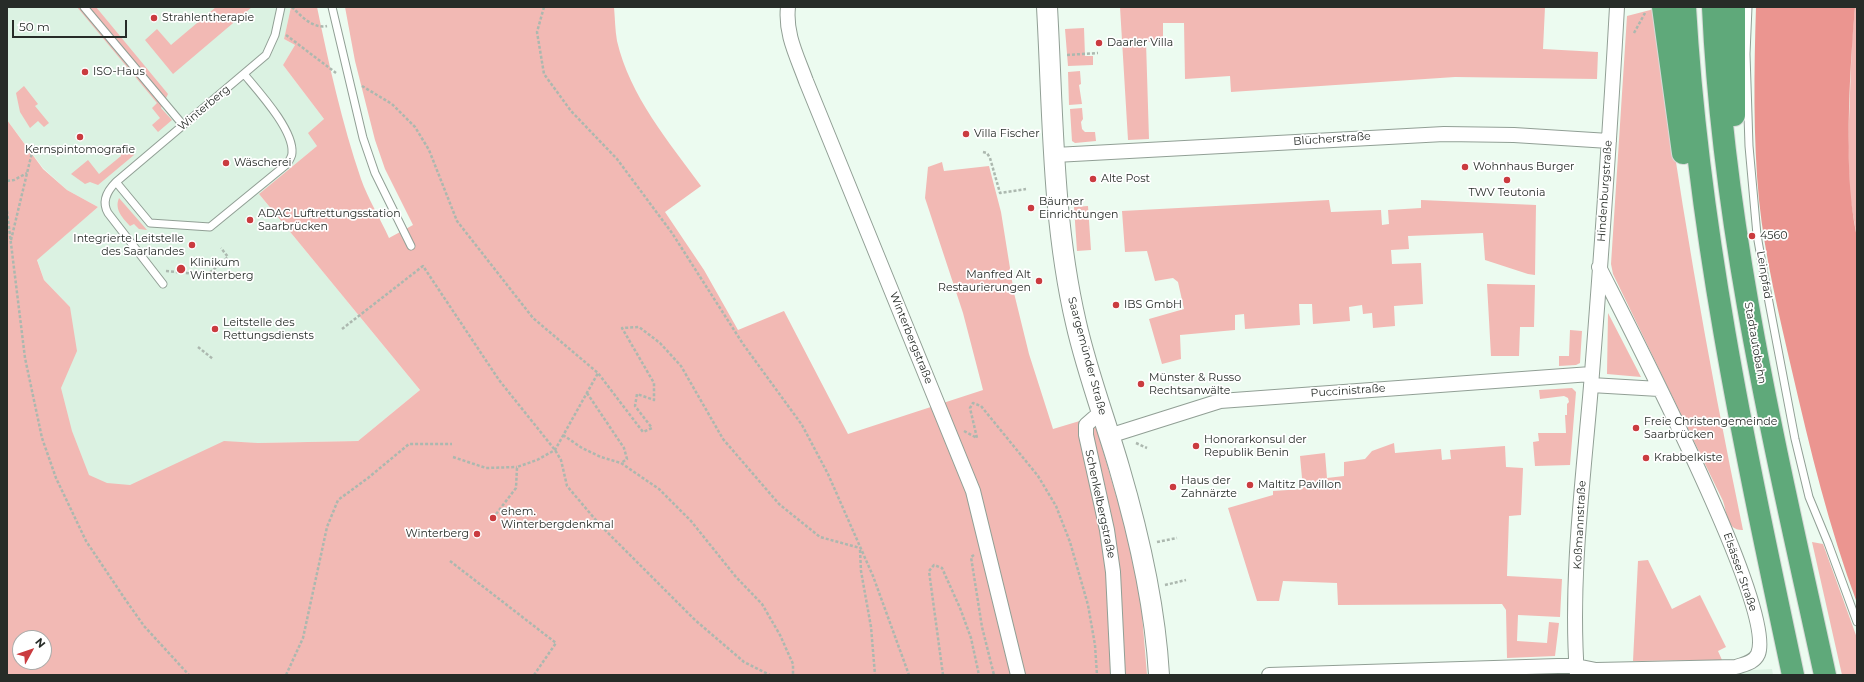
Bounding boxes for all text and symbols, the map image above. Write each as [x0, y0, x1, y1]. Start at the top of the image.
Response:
place label: Strahlentherapie [162, 11, 254, 25]
scale bar [14, 12, 129, 38]
marker: Strahlentherapie [149, 13, 159, 23]
text: 50 m [19, 19, 50, 34]
place label: Daarler Villa [1107, 36, 1173, 50]
marker: Daarler Villa [1094, 38, 1104, 48]
place label: ISO-Haus [93, 65, 145, 79]
marker: ISO-Haus [80, 67, 90, 77]
street label: Winterberg [175, 83, 233, 133]
place label: Villa Fischer [974, 127, 1040, 141]
marker: Villa Fischer [961, 129, 971, 139]
street label: Blücherstraße [1293, 130, 1371, 148]
marker: Kernspintomografie [75, 132, 85, 142]
street label: Hindenburgstraße [1595, 140, 1615, 242]
place label: Kernspintomografie [25, 143, 135, 157]
place label: Wäscherei [234, 156, 292, 170]
marker: Wäscherei [221, 158, 231, 168]
place label: Wohnhaus Burger [1473, 160, 1574, 174]
marker: Wohnhaus Burger [1460, 162, 1470, 172]
place label: Alte Post [1101, 172, 1150, 186]
marker: Alte Post [1088, 174, 1098, 184]
marker: TWV Teutonia [1502, 175, 1512, 185]
place label: TWV Teutonia [1469, 186, 1545, 200]
place label: Bäumer Einrichtungen [1039, 195, 1118, 221]
marker: Bäumer Einrichtungen [1026, 203, 1036, 213]
place label: ADAC Luftrettungsstation Saarbrücken [258, 207, 401, 233]
marker: ADAC Luftrettungsstation Saarbrücken [245, 215, 255, 225]
place label: 4560 [1760, 229, 1787, 243]
marker: 4560 [1747, 231, 1757, 241]
place label: Integrierte Leitstelle des Saarlandes [73, 232, 184, 258]
marker: Integrierte Leitstelle des Saarlandes [187, 240, 197, 250]
street label: Leinpfad [1754, 250, 1774, 300]
place label: Klinikum Winterberg [190, 256, 254, 282]
marker: Klinikum Winterberg [175, 263, 187, 275]
place label: Manfred Alt Restaurierungen [938, 268, 1031, 294]
marker: Manfred Alt Restaurierungen [1034, 276, 1044, 286]
street label: Winterbergstraße [887, 290, 935, 386]
street label: Saargemünder Straße [1065, 295, 1109, 417]
place label: IBS GmbH [1124, 298, 1182, 312]
marker: IBS GmbH [1111, 300, 1121, 310]
street label: Stadtautobahn [1741, 301, 1769, 385]
place label: Leitstelle des Rettungsdiensts [223, 316, 314, 342]
marker: Leitstelle des Rettungsdiensts [210, 324, 220, 334]
place label: Münster & Russo Rechtsanwälte [1149, 371, 1241, 397]
marker: Münster & Russo Rechtsanwälte [1136, 379, 1146, 389]
street label: Puccinistraße [1310, 382, 1386, 400]
place label: Freie Christengemeinde Saarbrücken [1644, 415, 1777, 441]
marker: Freie Christengemeinde Saarbrücken [1631, 423, 1641, 433]
place label: Honorarkonsul der Republik Benin [1204, 433, 1307, 459]
marker: Honorarkonsul der Republik Benin [1191, 441, 1201, 451]
street label: Schenkelbergstraße [1082, 449, 1118, 559]
place label: Krabbelkiste [1654, 451, 1722, 465]
marker: Krabbelkiste [1641, 453, 1651, 463]
place label: Haus der Zahnärzte [1181, 474, 1237, 500]
place label: Maltitz Pavillon [1258, 478, 1341, 492]
marker: Maltitz Pavillon [1245, 480, 1255, 490]
street label: Koßmannstraße [1571, 480, 1589, 570]
marker: Haus der Zahnärzte [1168, 482, 1178, 492]
place label: ehem. Winterbergdenkmal [501, 505, 614, 531]
marker: ehem. Winterbergdenkmal [488, 513, 498, 523]
place label: Winterberg [405, 527, 469, 541]
marker: Winterberg [472, 529, 482, 539]
street label: Elsässer Straße [1720, 531, 1760, 613]
north arrow [12, 630, 52, 670]
text: N [32, 635, 49, 651]

